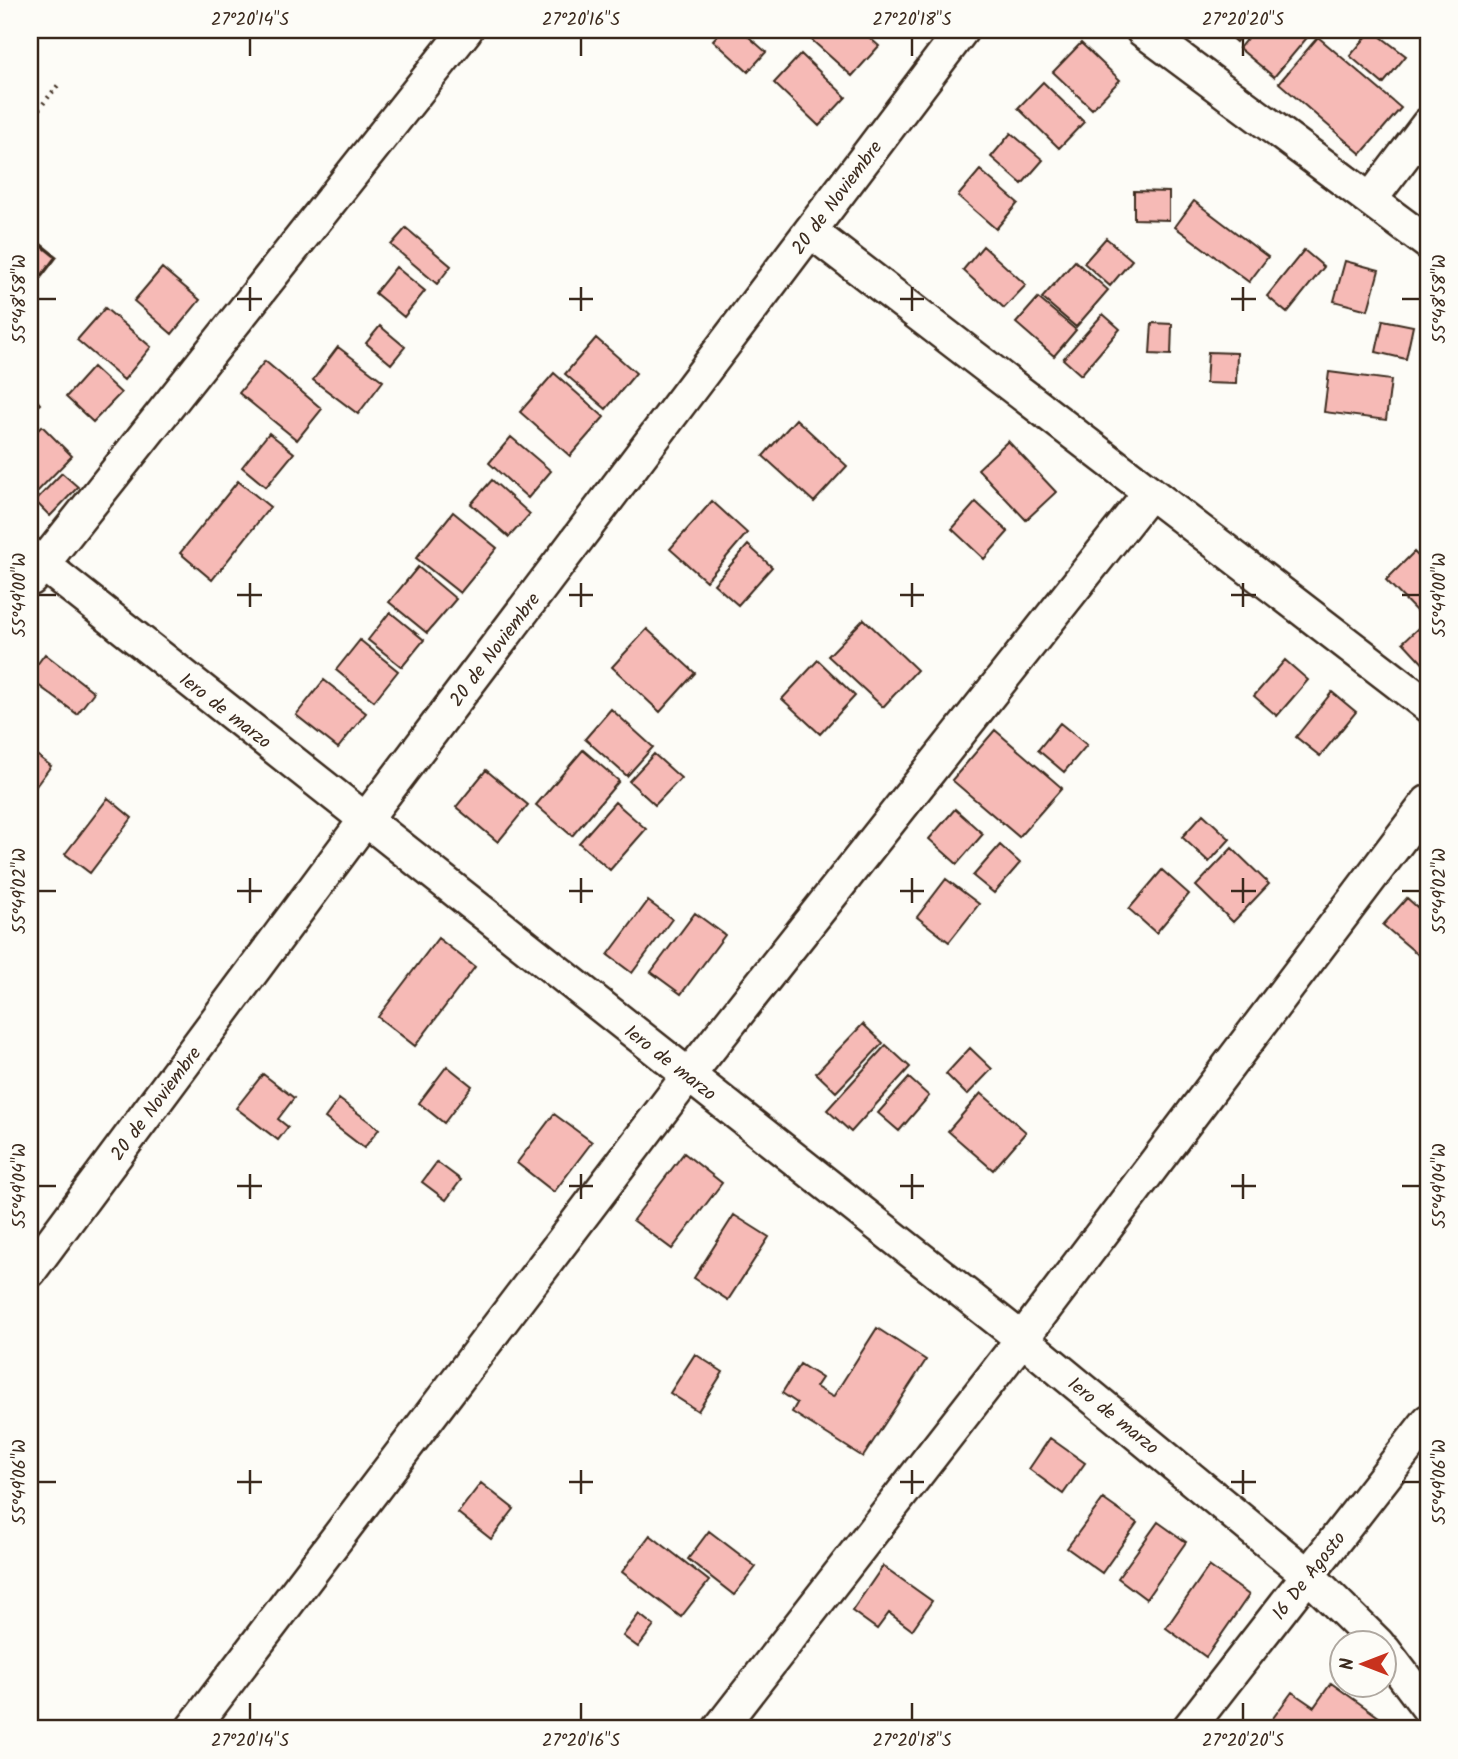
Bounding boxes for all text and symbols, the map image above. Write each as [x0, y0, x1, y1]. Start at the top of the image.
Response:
text: 27°20'14"S [211, 6, 289, 35]
text: 27°20'16"S [542, 6, 620, 35]
text: 27°20'18"S [873, 6, 952, 35]
text: 27°20'20"S [1202, 6, 1284, 35]
street label: 20 de Noviembre [785, 134, 891, 262]
text: 55°48'58"W [6, 254, 35, 344]
text: 55°48'58"W [1426, 254, 1455, 344]
text: 55°49'00"W [6, 553, 35, 637]
text: 55°49'00"W [1426, 553, 1455, 637]
street label: 20 de Noviembre [443, 586, 549, 714]
street label: 1ero de marzo [172, 666, 277, 757]
text: 55°49'02"W [6, 848, 35, 934]
text: 55°49'02"W [1426, 848, 1455, 934]
street label: 1ero de marzo [617, 1018, 722, 1109]
street label: 20 de Noviembre [104, 1040, 210, 1168]
text: 55°49'04"W [6, 1143, 35, 1229]
text: 55°49'04"W [1426, 1143, 1455, 1229]
street label: 1ero de marzo [1061, 1370, 1165, 1463]
text: 55°49'06"W [6, 1439, 35, 1525]
text: 55°49'06"W [1426, 1439, 1455, 1525]
street label: 16 De Agosto [1265, 1525, 1354, 1627]
north arrow [1328, 1630, 1398, 1700]
text: N [1333, 1658, 1363, 1670]
text: 27°20'14"S [211, 1727, 289, 1756]
text: 27°20'16"S [542, 1727, 620, 1756]
text: 27°20'18"S [873, 1727, 952, 1756]
text: 27°20'20"S [1202, 1727, 1284, 1756]

